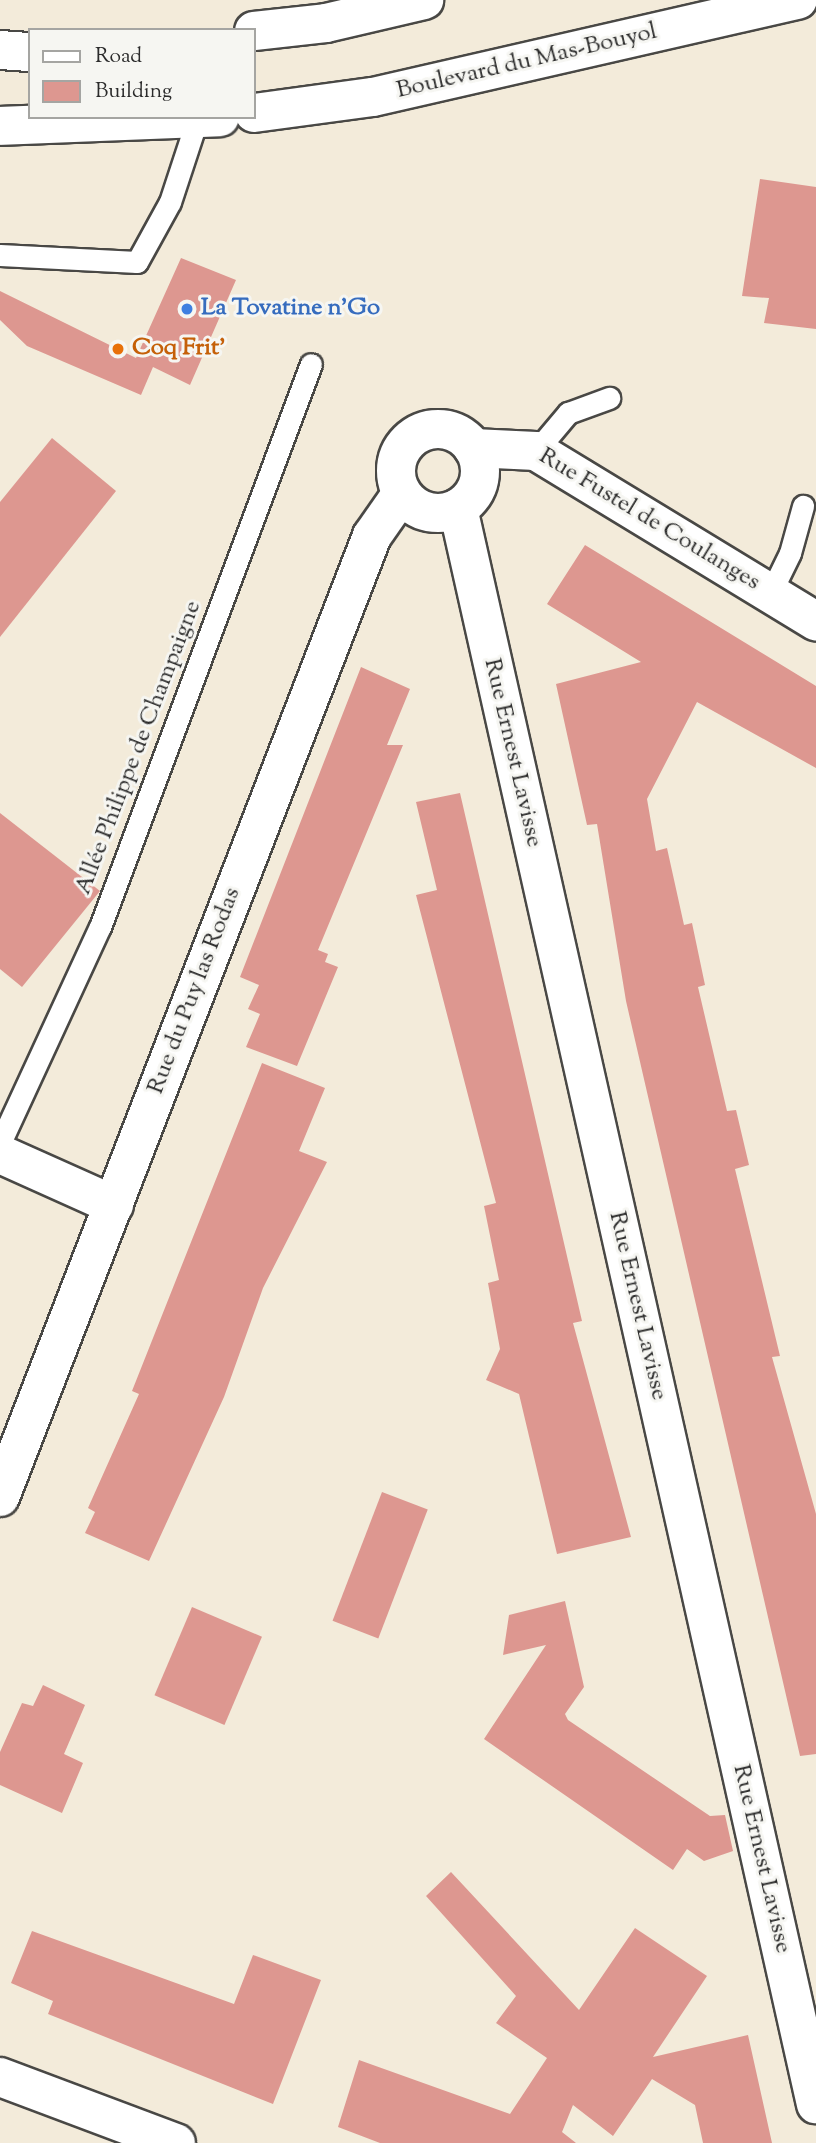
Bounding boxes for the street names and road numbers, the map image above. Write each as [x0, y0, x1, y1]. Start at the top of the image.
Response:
street label: Boulevard du Mas-Bouyol [394, 18, 660, 106]
street label: Rue Fustel de Coulanges [533, 442, 765, 598]
street label: Allée Philippe de Champaigne [70, 597, 208, 899]
street label: Rue Ernest Lavisse [476, 656, 548, 850]
street label: Rue du Puy las Rodas [142, 884, 248, 1098]
street label: Rue Ernest Lavisse [601, 1209, 673, 1403]
street label: Rue Ernest Lavisse [725, 1762, 797, 1956]

